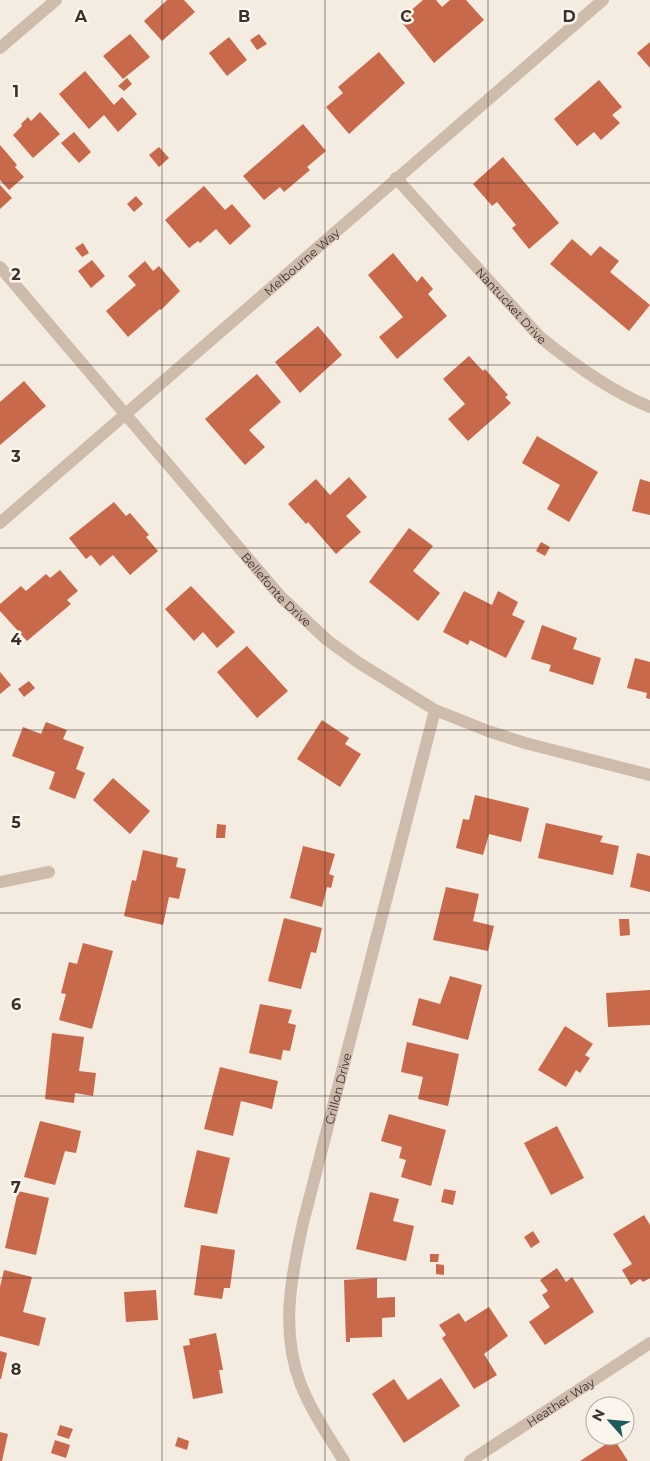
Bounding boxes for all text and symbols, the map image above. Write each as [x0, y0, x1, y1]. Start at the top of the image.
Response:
text: A [74, 7, 88, 26]
text: B [238, 7, 250, 26]
text: C [400, 7, 412, 26]
text: D [562, 7, 576, 26]
text: 1 [13, 82, 19, 101]
street label: Melbourne Way [261, 224, 343, 298]
street label: Nantucket Drive [473, 264, 550, 347]
text: 2 [11, 265, 21, 284]
text: 3 [10, 447, 21, 466]
street label: Bellefonte Drive [239, 549, 315, 630]
text: 4 [10, 630, 22, 649]
text: 5 [11, 813, 21, 832]
text: 6 [11, 995, 21, 1014]
street label: Crillon Drive [321, 1051, 354, 1126]
text: 7 [11, 1178, 21, 1197]
text: 8 [11, 1360, 21, 1379]
street label: Heather Way [524, 1374, 598, 1430]
north arrow [585, 1396, 635, 1446]
text: N [588, 1406, 609, 1424]

